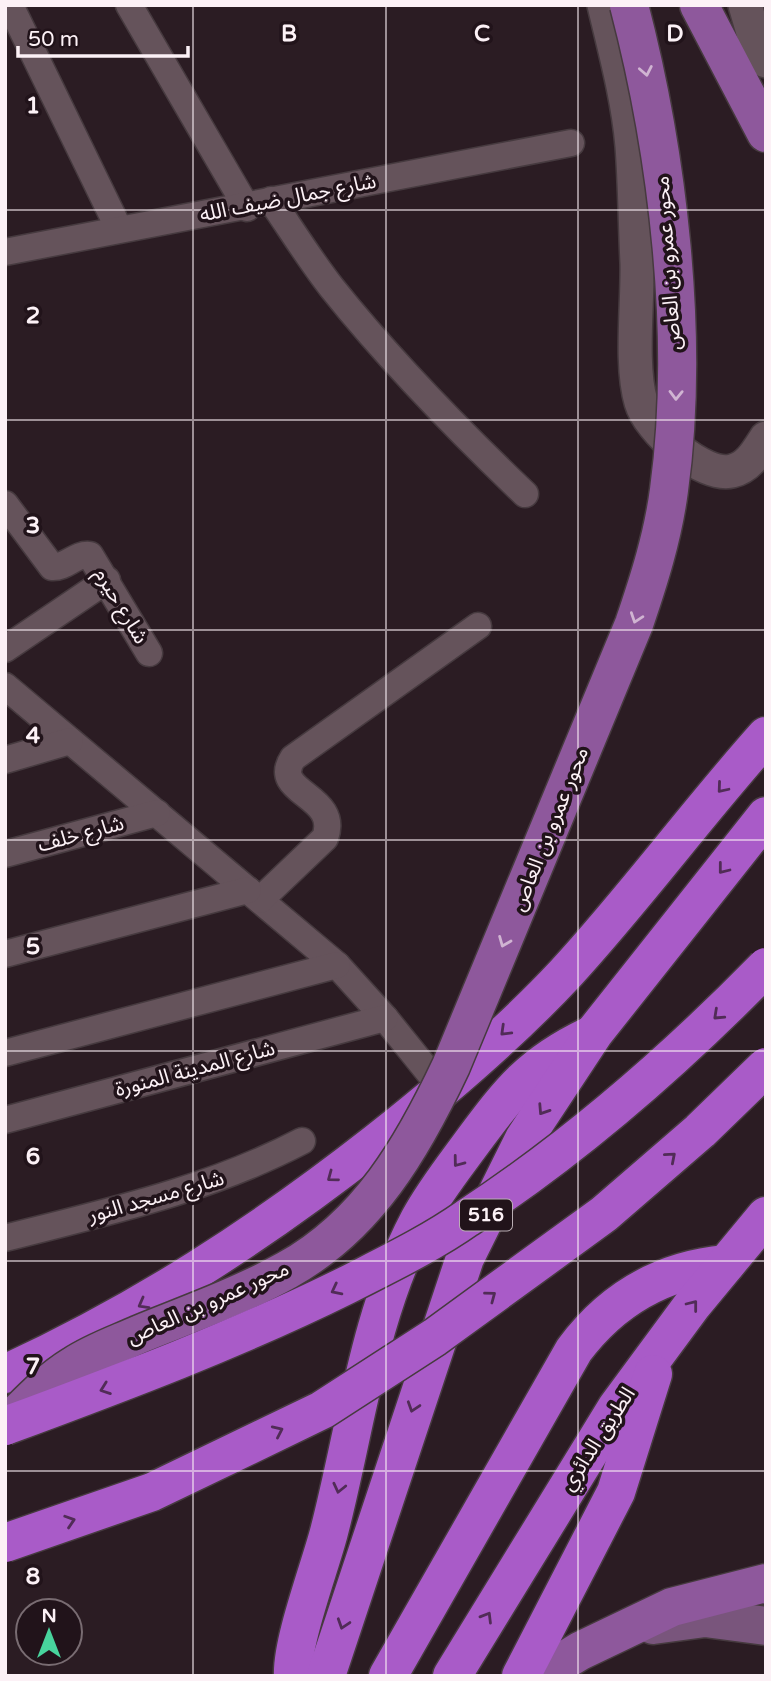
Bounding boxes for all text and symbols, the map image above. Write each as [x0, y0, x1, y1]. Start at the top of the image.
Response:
scale bar [18, 14, 187, 58]
text: B [281, 20, 297, 48]
text: C [474, 20, 490, 48]
text: D [666, 20, 684, 48]
text: 50 m [28, 27, 79, 52]
one-way arrow [637, 65, 652, 77]
text: 1 [26, 92, 40, 120]
street label: شارع جمال ضيف الله [198, 169, 379, 229]
street label: محور عمرو بن العاص [649, 175, 687, 351]
text: 2 [26, 302, 40, 330]
one-way arrow [668, 390, 684, 401]
text: 3 [26, 512, 40, 540]
street label: شارع حيرم [86, 563, 153, 650]
one-way arrow [630, 611, 644, 623]
text: 4 [26, 722, 41, 750]
street label: محور عمرو بن العاص [506, 743, 594, 915]
one-way arrow [718, 780, 730, 793]
street label: شارع خلف [35, 811, 127, 859]
one-way arrow [719, 862, 732, 874]
text: 5 [26, 933, 40, 961]
one-way arrow [498, 935, 512, 947]
one-way arrow [713, 1007, 726, 1019]
one-way arrow [500, 1022, 513, 1035]
street label: شارع المدينة المنورة [112, 1036, 278, 1104]
one-way arrow [539, 1102, 551, 1115]
text: 6 [26, 1143, 40, 1171]
one-way arrow [662, 1153, 675, 1165]
one-way arrow [453, 1154, 466, 1167]
street label: شارع مسجد النور [84, 1166, 228, 1231]
one-way arrow [327, 1169, 339, 1182]
road number: 516 [460, 1200, 512, 1231]
street label: محور عمرو بن العاص [123, 1256, 293, 1350]
one-way arrow [331, 1281, 343, 1295]
one-way arrow [483, 1292, 495, 1304]
one-way arrow [138, 1296, 150, 1309]
one-way arrow [684, 1300, 697, 1312]
text: 7 [26, 1353, 40, 1381]
one-way arrow [99, 1381, 111, 1395]
street label: الطريق الدائري [555, 1383, 643, 1497]
one-way arrow [407, 1401, 421, 1413]
one-way arrow [271, 1425, 283, 1439]
one-way arrow [333, 1482, 348, 1494]
one-way arrow [63, 1515, 76, 1529]
text: 8 [26, 1563, 40, 1591]
north arrow [14, 1597, 84, 1667]
text: N [41, 1605, 57, 1627]
one-way arrow [479, 1612, 492, 1625]
one-way arrow [337, 1617, 351, 1629]

